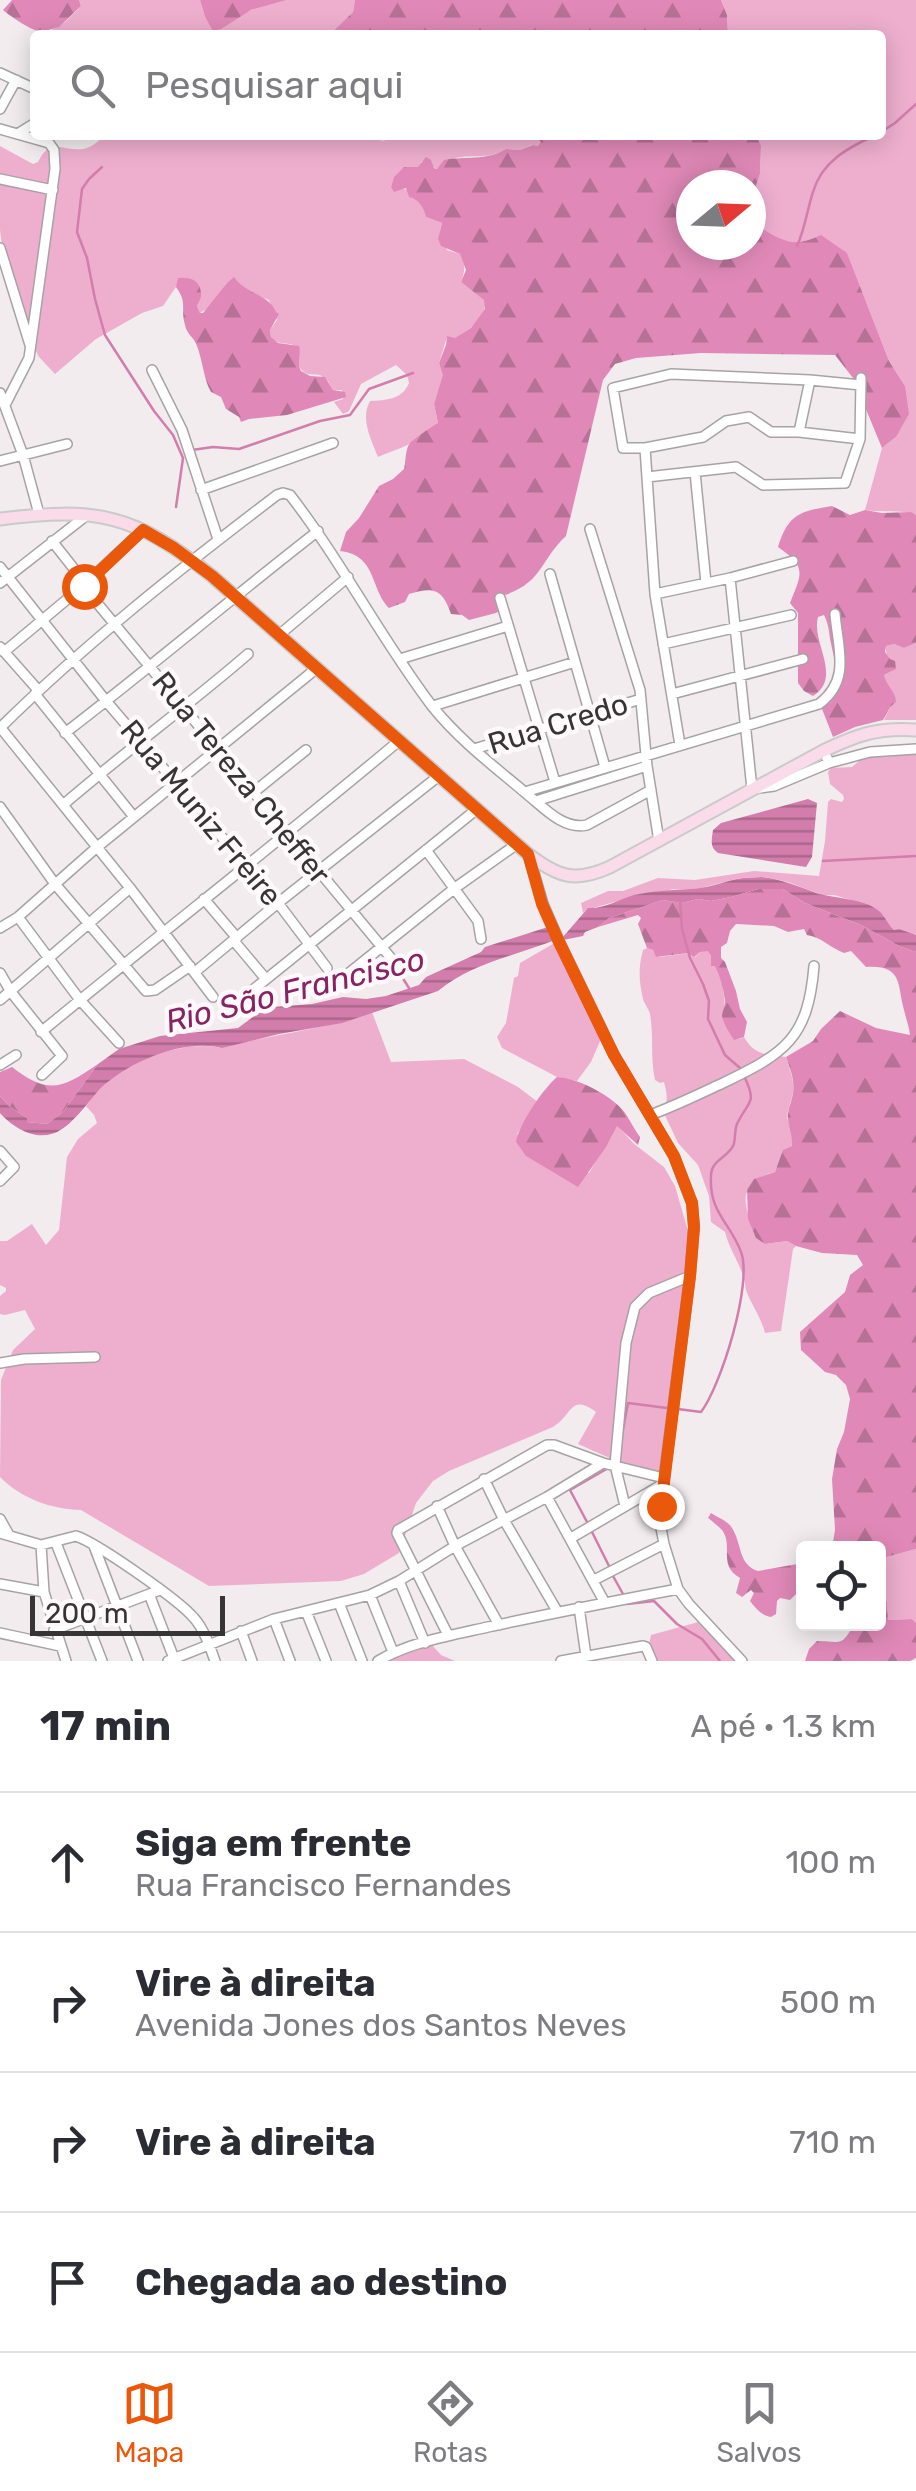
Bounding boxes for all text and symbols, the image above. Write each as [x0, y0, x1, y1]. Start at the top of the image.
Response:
search box [30, 30, 886, 140]
icon: search [65, 58, 120, 113]
text: Pesquisar aqui [145, 62, 403, 108]
north arrow [676, 170, 766, 260]
route start [62, 564, 108, 610]
street label: Rua Tereza Cheffer [144, 665, 338, 892]
street label: Rua Credo [484, 686, 632, 762]
street label: Rua Muniz Freire [113, 713, 289, 913]
water label: Rio São Francisco [161, 939, 429, 1041]
route end [639, 1484, 685, 1530]
map controls [796, 1541, 886, 1631]
button: locate [796, 1541, 886, 1631]
scale bar [30, 1591, 225, 1636]
text: 200 m [45, 1597, 129, 1630]
text: 17 min [40, 1701, 171, 1751]
text: A pé · 1.3 km [691, 1707, 876, 1745]
text: Siga em frente [135, 1820, 412, 1866]
icon: ahead [40, 1835, 95, 1890]
text: 100 m [785, 1843, 876, 1881]
text: Rua Francisco Fernandes [135, 1866, 512, 1904]
text: Vire à direita [135, 1960, 376, 2006]
icon: right [40, 1975, 95, 2030]
text: 500 m [780, 1983, 876, 2021]
text: Avenida Jones dos Santos Neves [135, 2006, 627, 2044]
icon: right [40, 2115, 95, 2170]
text: Vire à direita [135, 2119, 376, 2165]
text: 710 m [789, 2123, 876, 2161]
icon: arrive [40, 2255, 95, 2310]
text: Chegada ao destino [135, 2259, 507, 2305]
tab: Mapa [114, 2376, 184, 2469]
tab: Rotas [413, 2376, 488, 2469]
tab: Salvos [717, 2376, 802, 2469]

